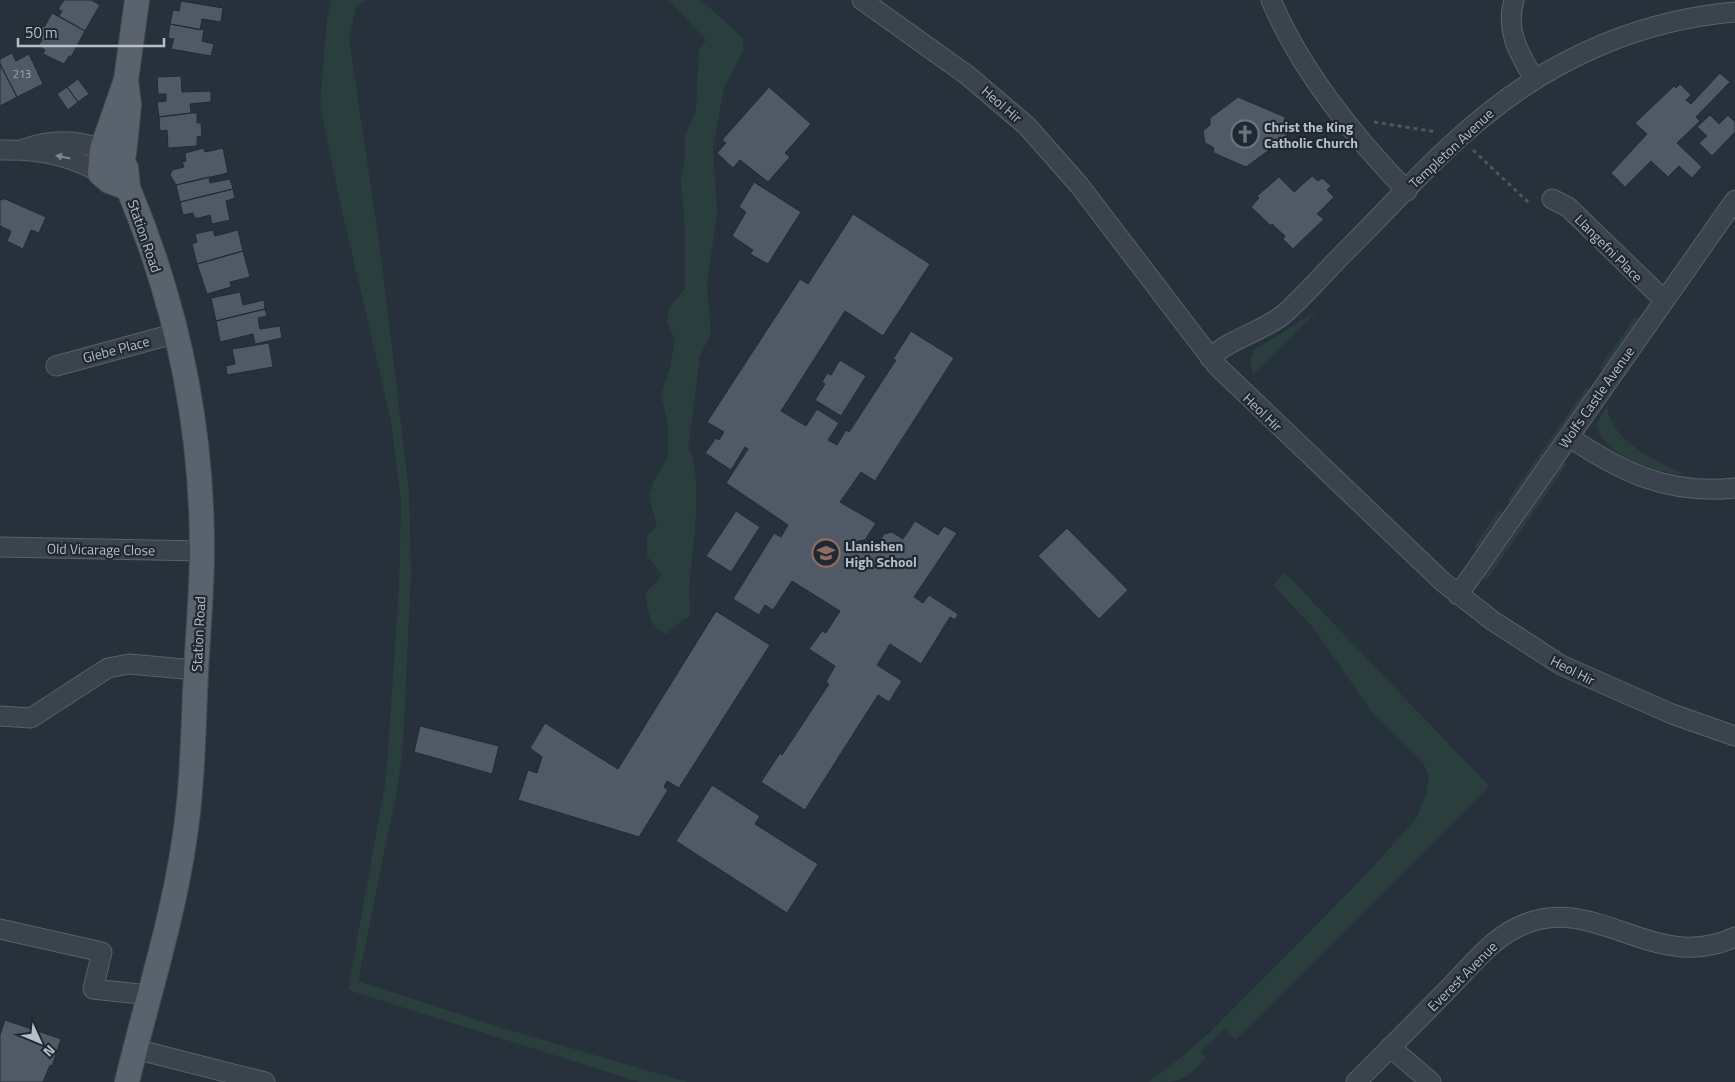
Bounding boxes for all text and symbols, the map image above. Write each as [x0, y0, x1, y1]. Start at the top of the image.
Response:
scale bar [18, 15, 164, 47]
text: 50 m [25, 21, 58, 44]
house number: 213 [13, 66, 31, 82]
street label: Heol Hir [977, 80, 1027, 128]
street label: Templeton Avenue [1404, 103, 1498, 193]
place label: Christ the King Catholic Church [1264, 116, 1358, 153]
church icon: Christ the King Catholic Church [1230, 119, 1260, 149]
one-way arrow [55, 153, 71, 161]
street label: Station Road [123, 197, 167, 275]
street label: Llangefni Place [1570, 209, 1648, 287]
street label: Glebe Place [80, 330, 152, 368]
street label: Wolfs Castle Avenue [1553, 342, 1639, 452]
street label: Heol Hir [1239, 388, 1287, 436]
place label: Llanishen High School [845, 535, 917, 572]
street label: Old Vicarage Close [47, 538, 155, 560]
school or university icon: Llanishen High School [811, 538, 841, 568]
street label: Station Road [186, 596, 210, 672]
street label: Heol Hir [1547, 650, 1599, 690]
street label: Everest Avenue [1422, 936, 1502, 1016]
north arrow [15, 1017, 65, 1067]
text: N [39, 1041, 61, 1062]

